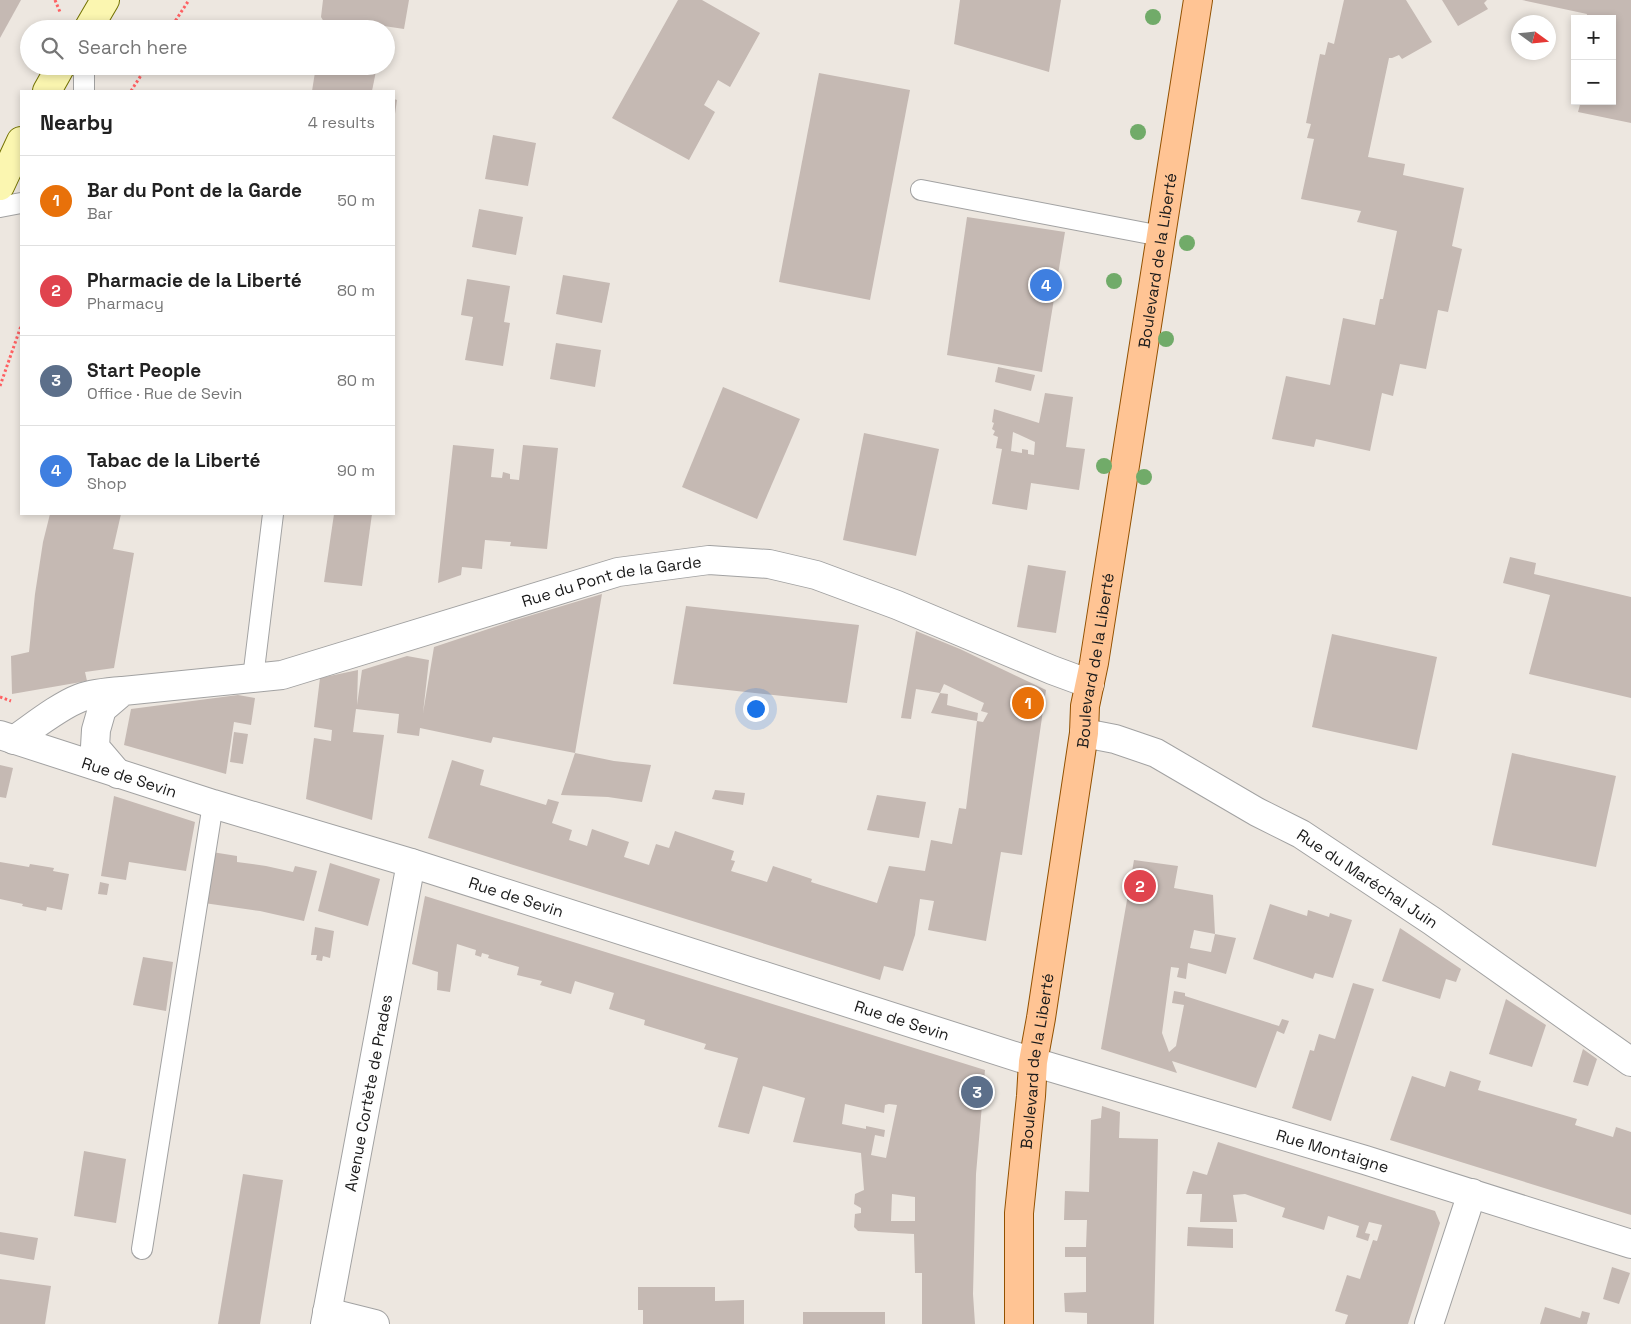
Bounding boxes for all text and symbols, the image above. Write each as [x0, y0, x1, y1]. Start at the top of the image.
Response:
north arrow [1511, 15, 1556, 60]
map controls [1571, 15, 1616, 105]
button: + [1571, 15, 1616, 60]
search box [20, 20, 395, 75]
icon: search [38, 34, 66, 62]
text: Search here [78, 35, 188, 60]
button: − [1571, 60, 1616, 105]
text: Nearby [40, 109, 113, 136]
text: 4 results [308, 112, 375, 133]
street label: Boulevard de la Liberté [1133, 171, 1181, 350]
text: Bar du Pont de la Garde [87, 178, 302, 203]
text: 1 [52, 190, 60, 211]
text: 50 m [337, 190, 375, 211]
text: Bar [87, 203, 113, 224]
pin: 4 [1030, 266, 1062, 304]
text: Pharmacie de la Liberté [87, 268, 302, 293]
text: 2 [51, 280, 61, 301]
text: 80 m [337, 280, 375, 301]
text: Pharmacy [87, 293, 164, 314]
text: Start People [87, 358, 201, 383]
text: 3 [51, 370, 61, 391]
text: 80 m [337, 370, 375, 391]
text: Office · Rue de Sevin [87, 383, 242, 404]
text: Tabac de la Liberté [87, 448, 260, 473]
text: 4 [51, 460, 61, 481]
text: 90 m [337, 460, 375, 481]
text: Shop [87, 473, 127, 494]
street label: Rue du Pont de la Garde [519, 551, 703, 612]
street label: Boulevard de la Liberté [1071, 571, 1118, 750]
pin: 1 [1012, 684, 1044, 722]
your location [743, 696, 769, 722]
street label: Rue de Sevin [79, 752, 180, 802]
street label: Rue du Maréchal Juin [1293, 824, 1442, 933]
pin: 2 [1124, 867, 1156, 905]
street label: Rue de Sevin [466, 872, 566, 922]
street label: Boulevard de la Liberté [1015, 972, 1058, 1150]
street label: Avenue Cortète de Prades [339, 993, 397, 1193]
street label: Rue de Sevin [852, 995, 952, 1045]
pin: 3 [961, 1073, 993, 1111]
street label: Rue Montaigne [1274, 1124, 1392, 1177]

